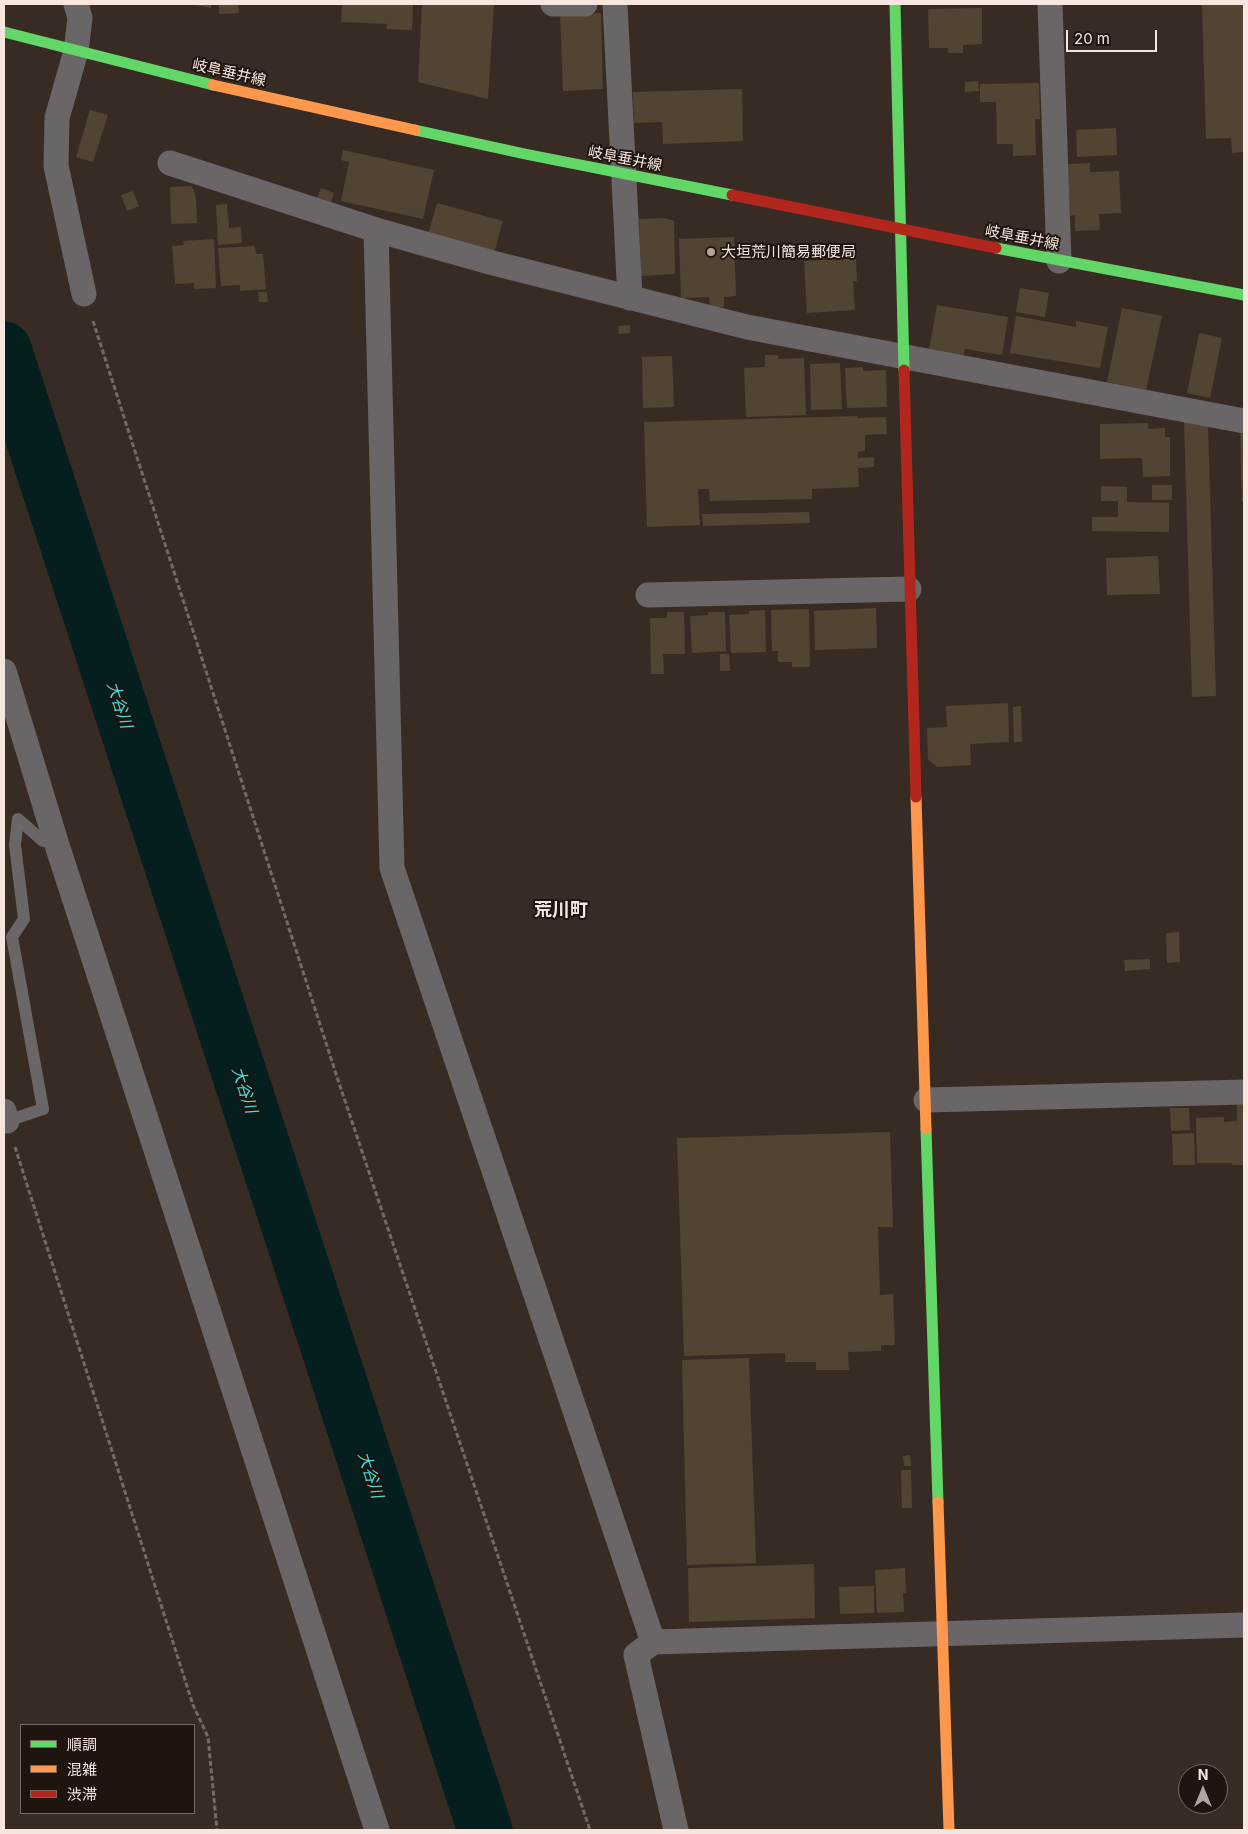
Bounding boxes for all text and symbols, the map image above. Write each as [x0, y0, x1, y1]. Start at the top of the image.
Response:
scale bar [1068, 20, 1159, 52]
text: 20 m [1074, 29, 1110, 48]
street label: 岐阜垂井線 [190, 56, 268, 90]
street label: 岐阜垂井線 [586, 143, 664, 175]
street label: 岐阜垂井線 [983, 222, 1061, 254]
place label: 大垣荒川簡易郵便局 [721, 243, 856, 261]
marker: 大垣荒川簡易郵便局 [705, 246, 717, 258]
water label: 大谷川 [102, 679, 136, 731]
district label: 荒川町 [534, 900, 588, 922]
water label: 大谷川 [227, 1064, 261, 1116]
water label: 大谷川 [353, 1449, 387, 1501]
legend [20, 1724, 195, 1814]
text: 順調 [67, 1735, 97, 1754]
text: 混雑 [67, 1760, 97, 1779]
north arrow [1178, 1764, 1228, 1814]
text: N [1198, 1766, 1208, 1783]
text: 渋滞 [67, 1785, 97, 1804]

